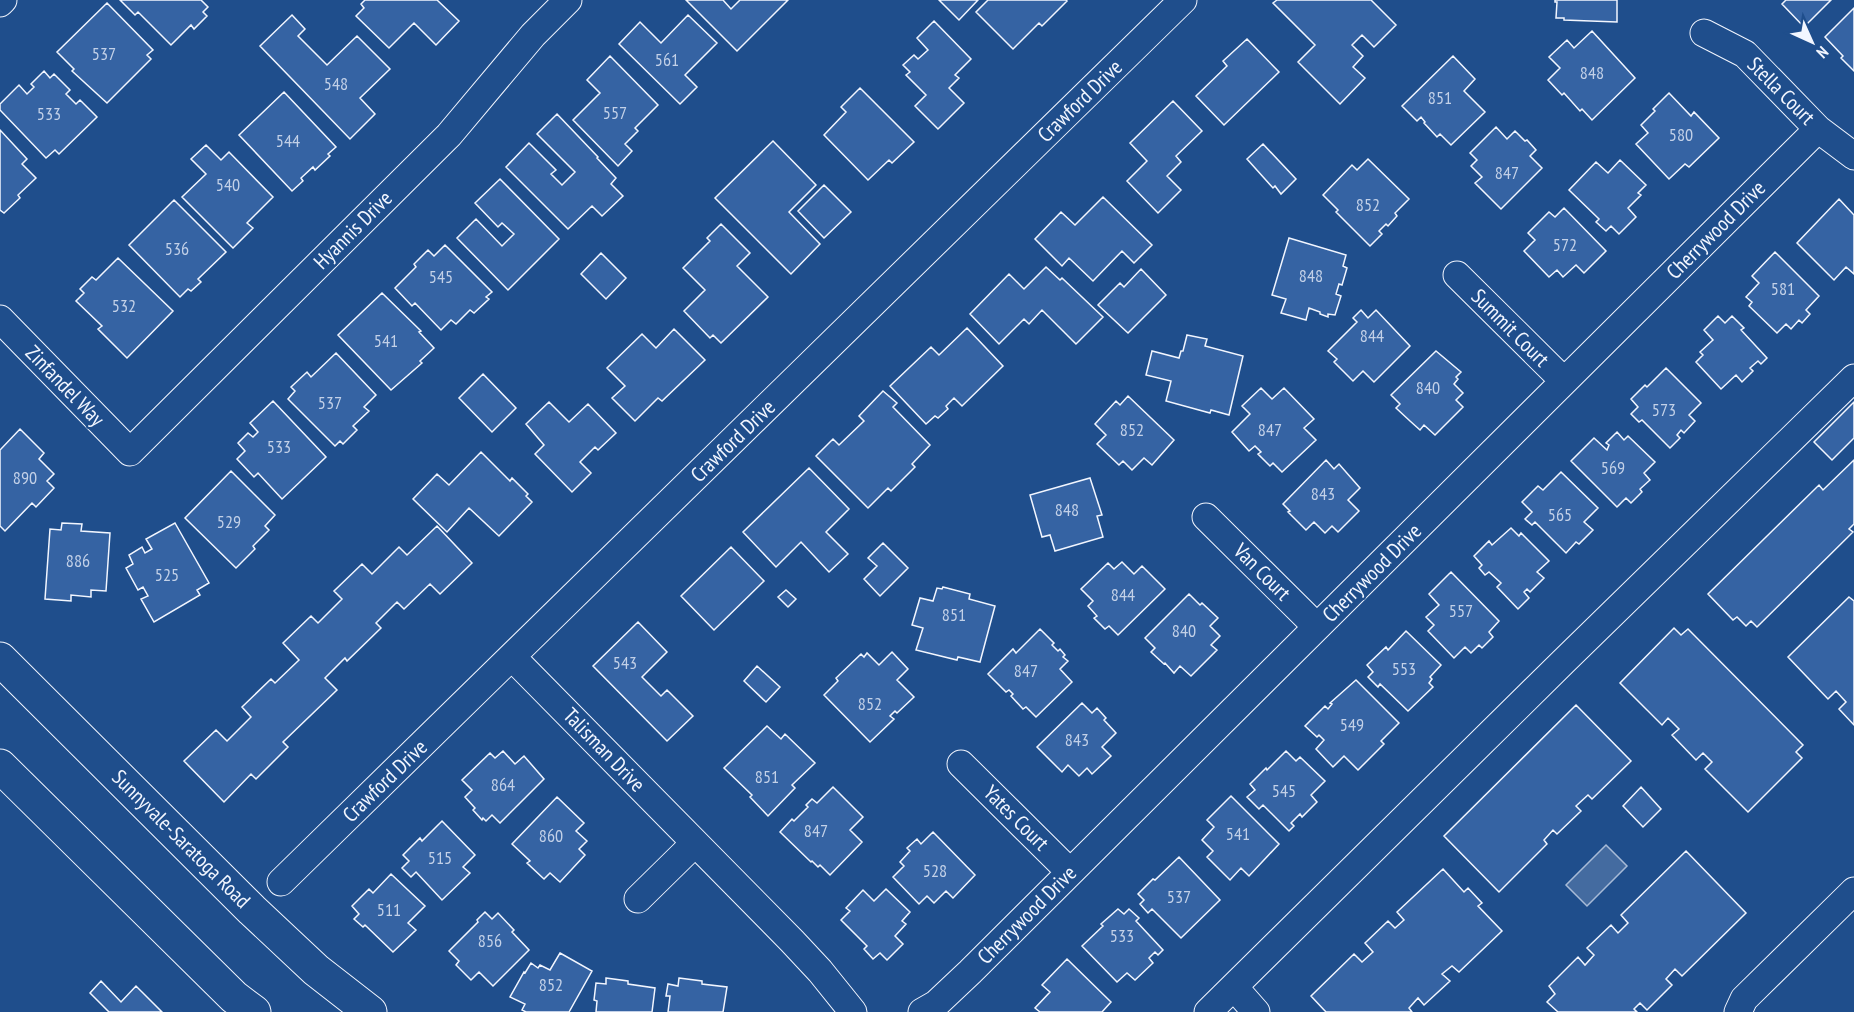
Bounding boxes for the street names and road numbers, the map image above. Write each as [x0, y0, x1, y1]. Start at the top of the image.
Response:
street label: Stella Court [1742, 51, 1821, 130]
street label: Crawford Drive [1032, 54, 1128, 148]
street label: Cherrywood Drive [1660, 174, 1771, 285]
street label: Hyannis Drive [308, 185, 398, 275]
street label: Summit Court [1466, 283, 1555, 373]
street label: Zinfandel Way [20, 339, 111, 432]
street label: Crawford Drive [685, 394, 781, 488]
street label: Cherrywood Drive [1316, 517, 1427, 628]
street label: Van Court [1227, 537, 1297, 606]
street label: Talisman Drive [558, 702, 651, 797]
street label: Crawford Drive [337, 734, 433, 828]
street label: Sunnyvale-Saratoga Road [106, 764, 256, 914]
street label: Yates Court [978, 779, 1055, 856]
street label: Cherrywood Drive [971, 859, 1082, 970]

